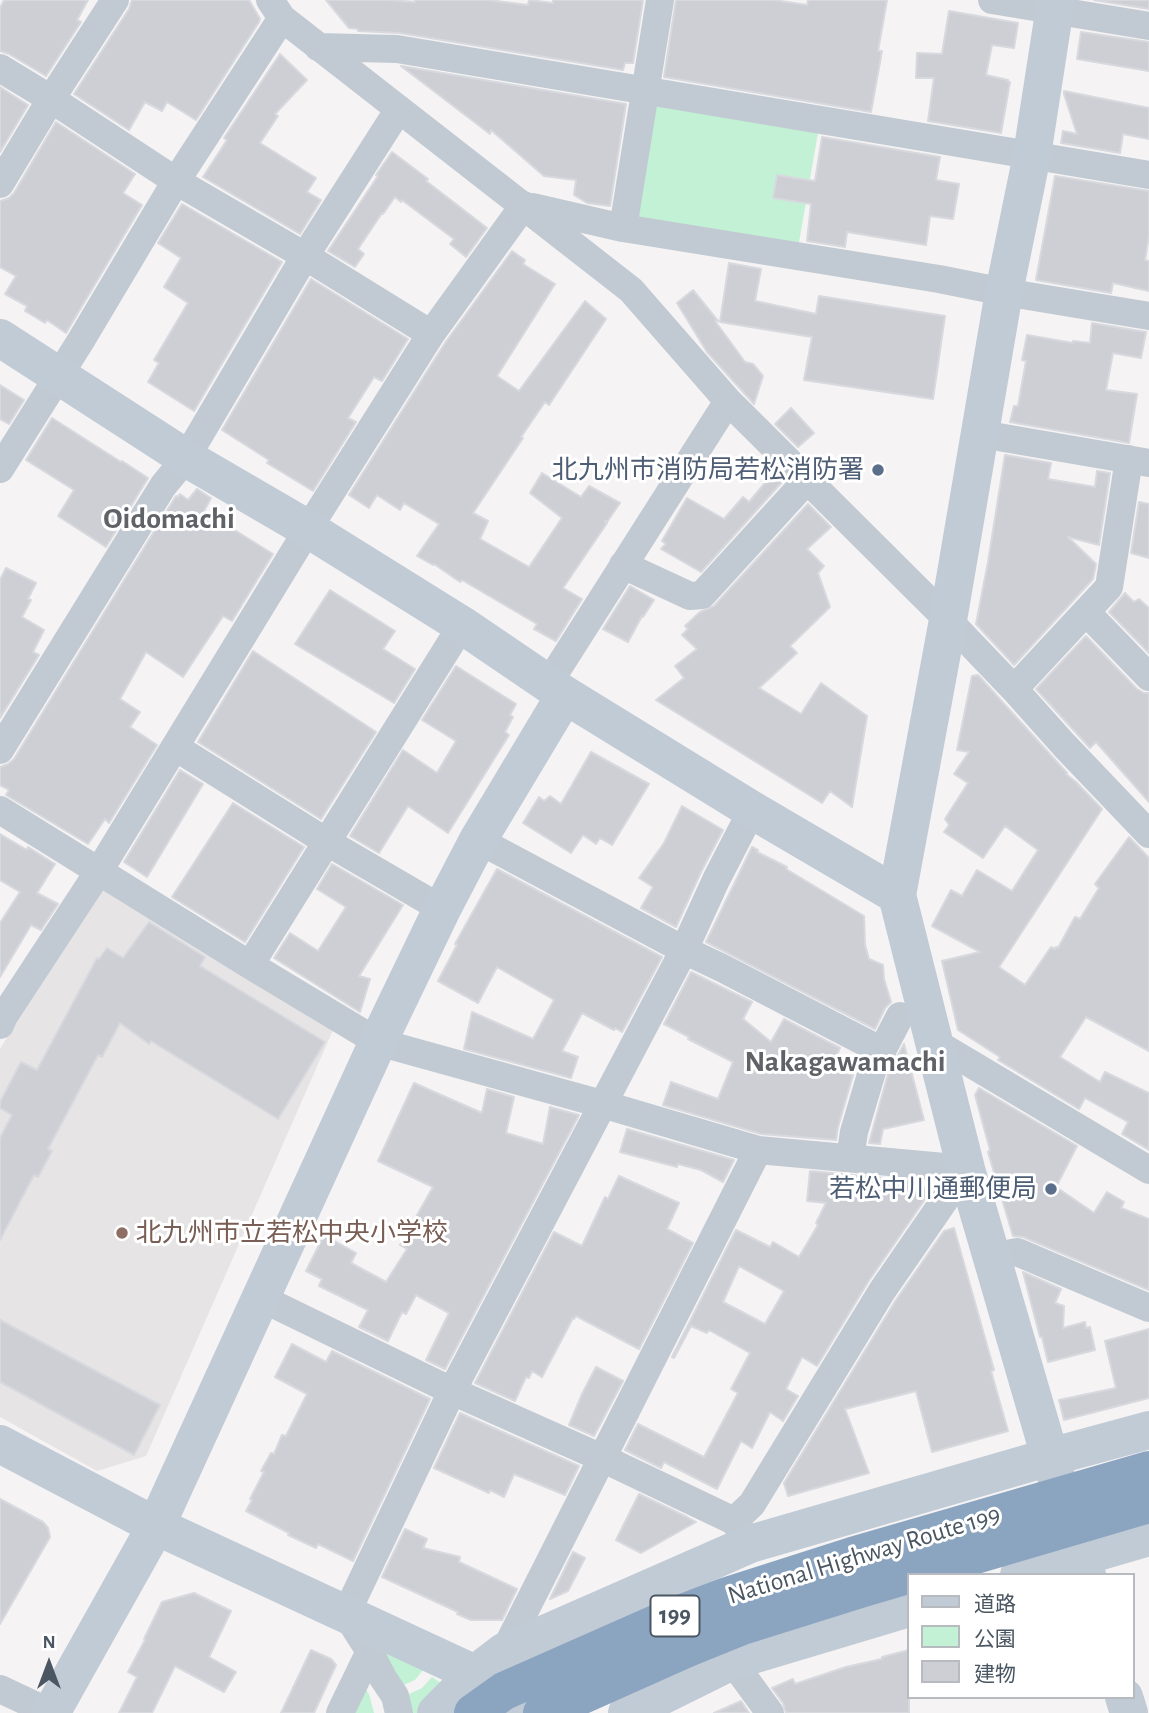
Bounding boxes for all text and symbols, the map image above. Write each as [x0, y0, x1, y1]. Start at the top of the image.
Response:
place label: 北九州市消防局若松消防署 [552, 454, 864, 486]
marker: 北九州市消防局若松消防署 [870, 462, 886, 478]
district label: Oidomachi [103, 501, 235, 537]
district label: Nakagawamachi [744, 1044, 946, 1080]
place label: 若松中川通郵便局 [829, 1173, 1037, 1205]
marker: 若松中川通郵便局 [1043, 1181, 1059, 1197]
place label: 北九州市立若松中央小学校 [136, 1217, 448, 1249]
marker: 北九州市立若松中央小学校 [114, 1225, 130, 1241]
street label: National Highway Route 199 [724, 1499, 1004, 1611]
legend [908, 1573, 1135, 1699]
text: 道路 [974, 1594, 1016, 1615]
road number: 199 [650, 1596, 700, 1636]
north arrow [14, 1629, 84, 1699]
text: 公園 [974, 1629, 1016, 1650]
text: N [42, 1633, 56, 1652]
text: 建物 [974, 1664, 1016, 1685]

